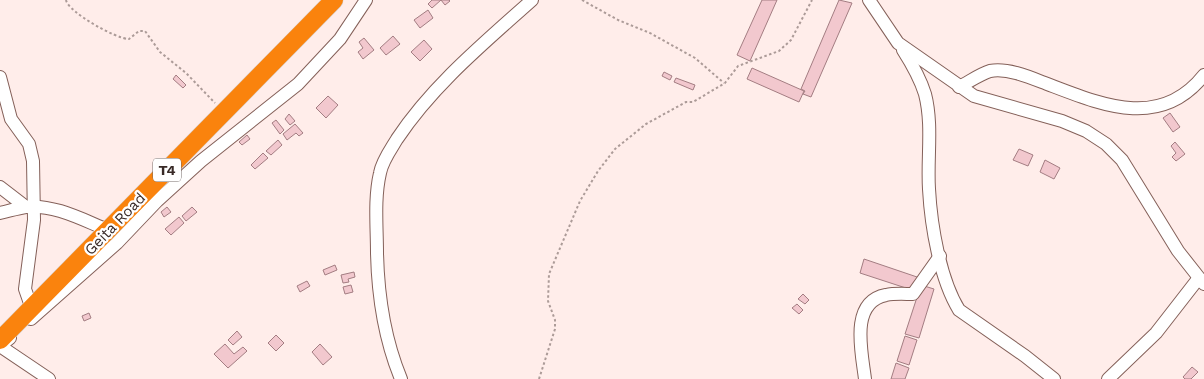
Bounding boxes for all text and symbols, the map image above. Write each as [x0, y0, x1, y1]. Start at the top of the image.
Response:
road number: T4 [153, 158, 181, 182]
street label: Geita Road [81, 189, 149, 259]

